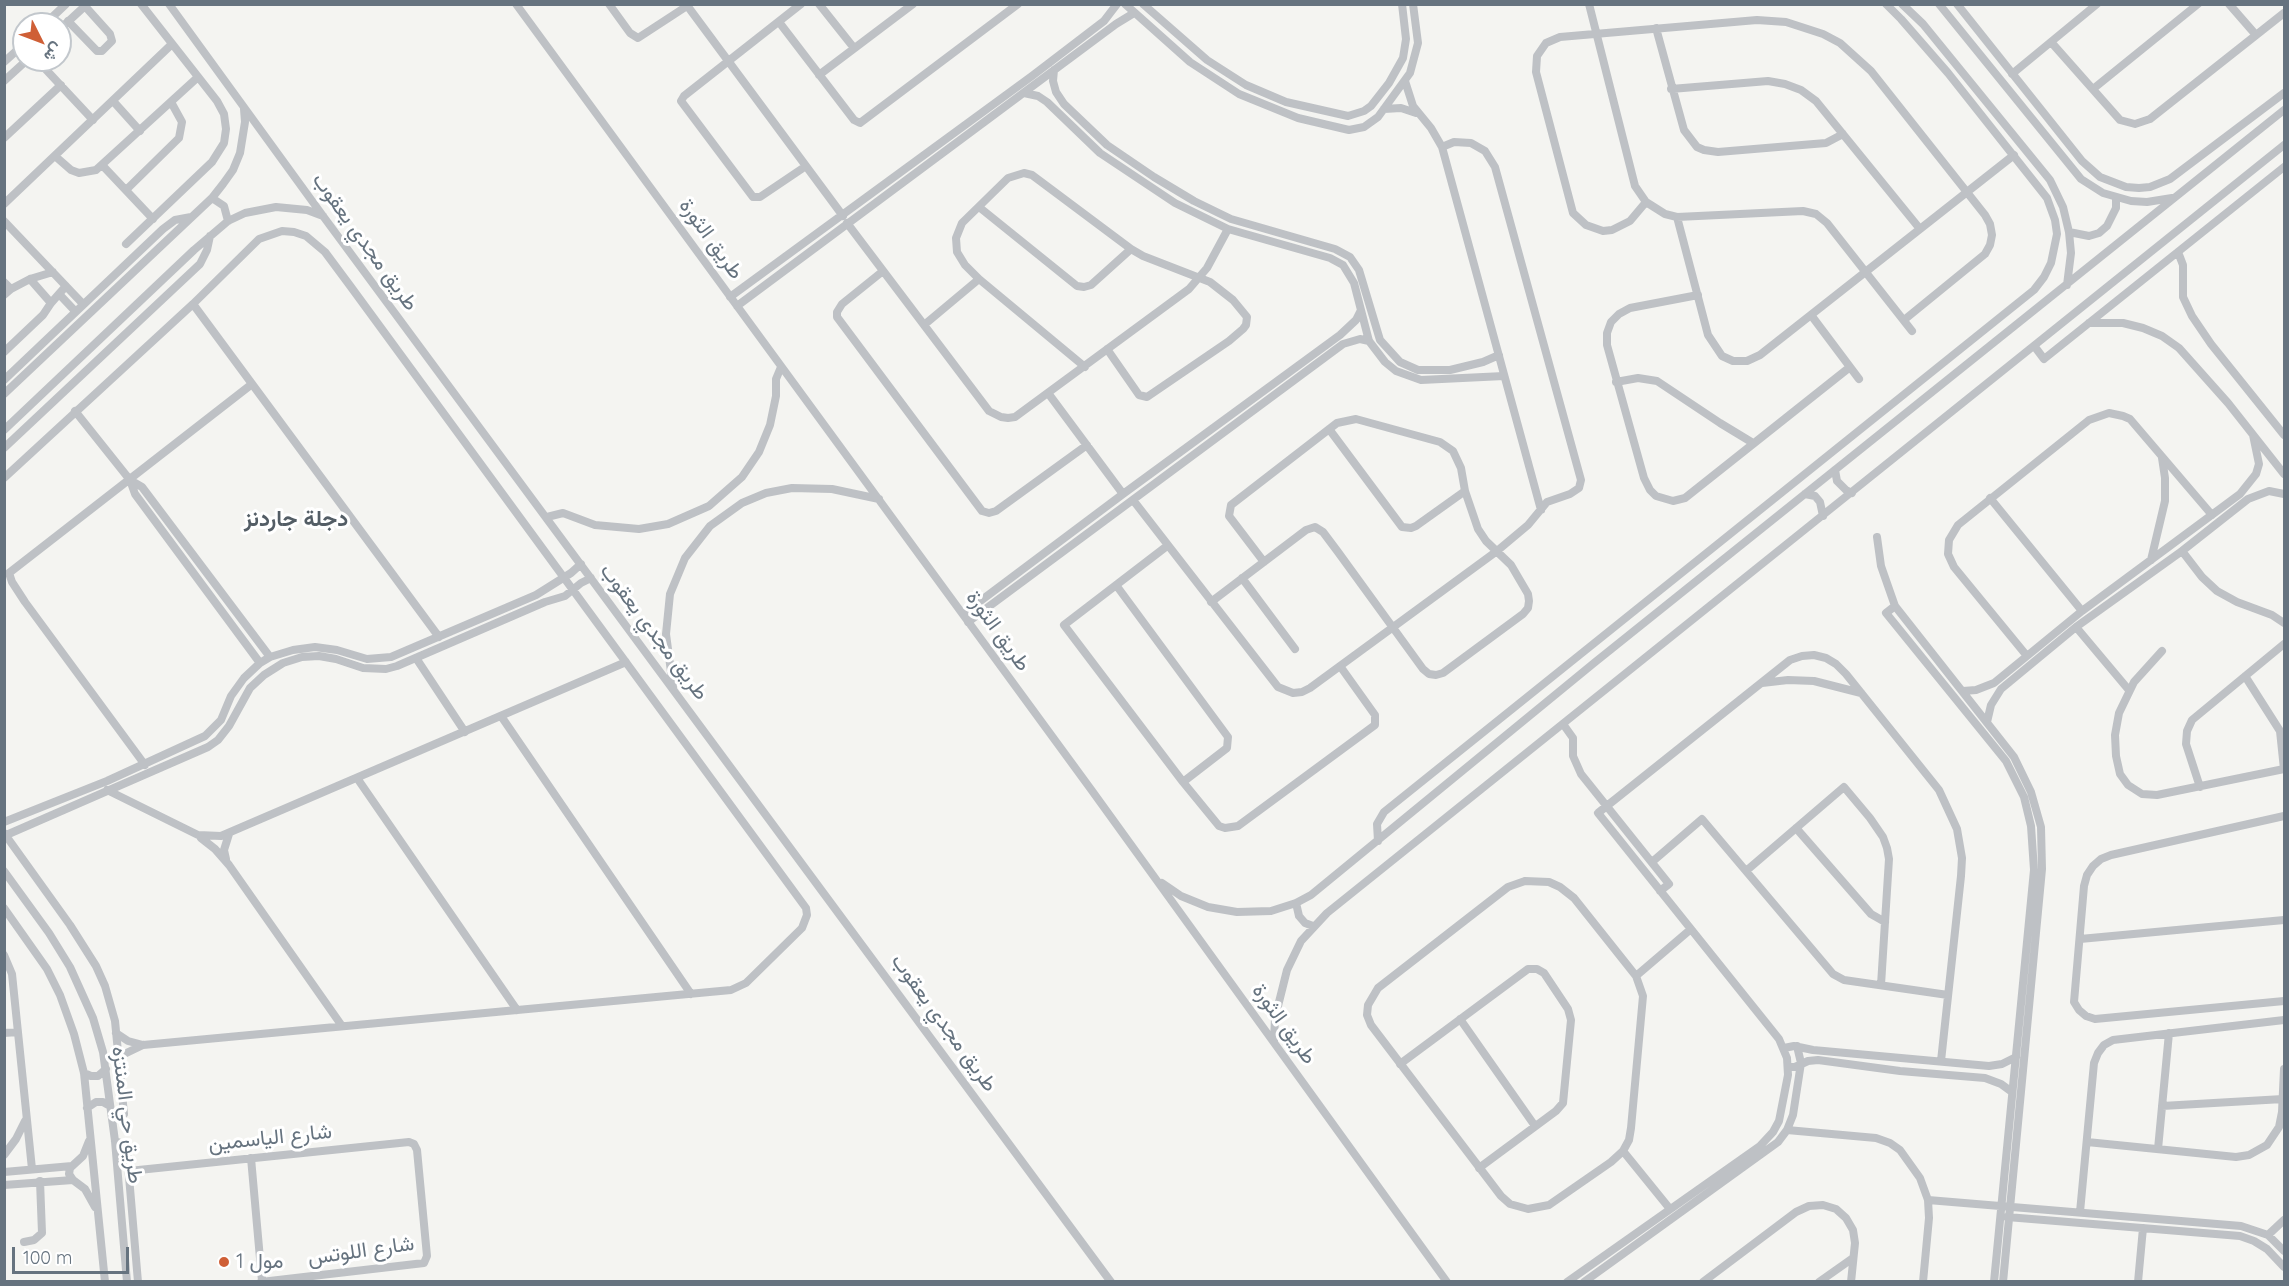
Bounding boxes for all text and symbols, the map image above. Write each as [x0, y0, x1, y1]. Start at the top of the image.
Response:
north arrow [12, 12, 72, 72]
text: ش [40, 39, 68, 67]
street label: طريق مجدي يعقوب [307, 168, 423, 316]
street label: طريق الثورة [673, 194, 749, 284]
district label: دجلة جاردنز [244, 506, 348, 532]
street label: طريق مجدي يعقوب [595, 559, 713, 705]
street label: طريق الثورة [960, 586, 1036, 676]
street label: طريق مجدي يعقوب [886, 949, 1002, 1097]
street label: طريق الثورة [1246, 979, 1322, 1069]
street label: طريق حي المنتزه [106, 1045, 148, 1185]
street label: شارع الياسمين [207, 1119, 333, 1157]
street label: شارع اللوتس [306, 1231, 416, 1271]
scale bar [15, 1235, 132, 1273]
text: 100 m [23, 1246, 72, 1269]
place label: مول 1 [236, 1249, 283, 1275]
marker: مول 1 [217, 1255, 231, 1269]

